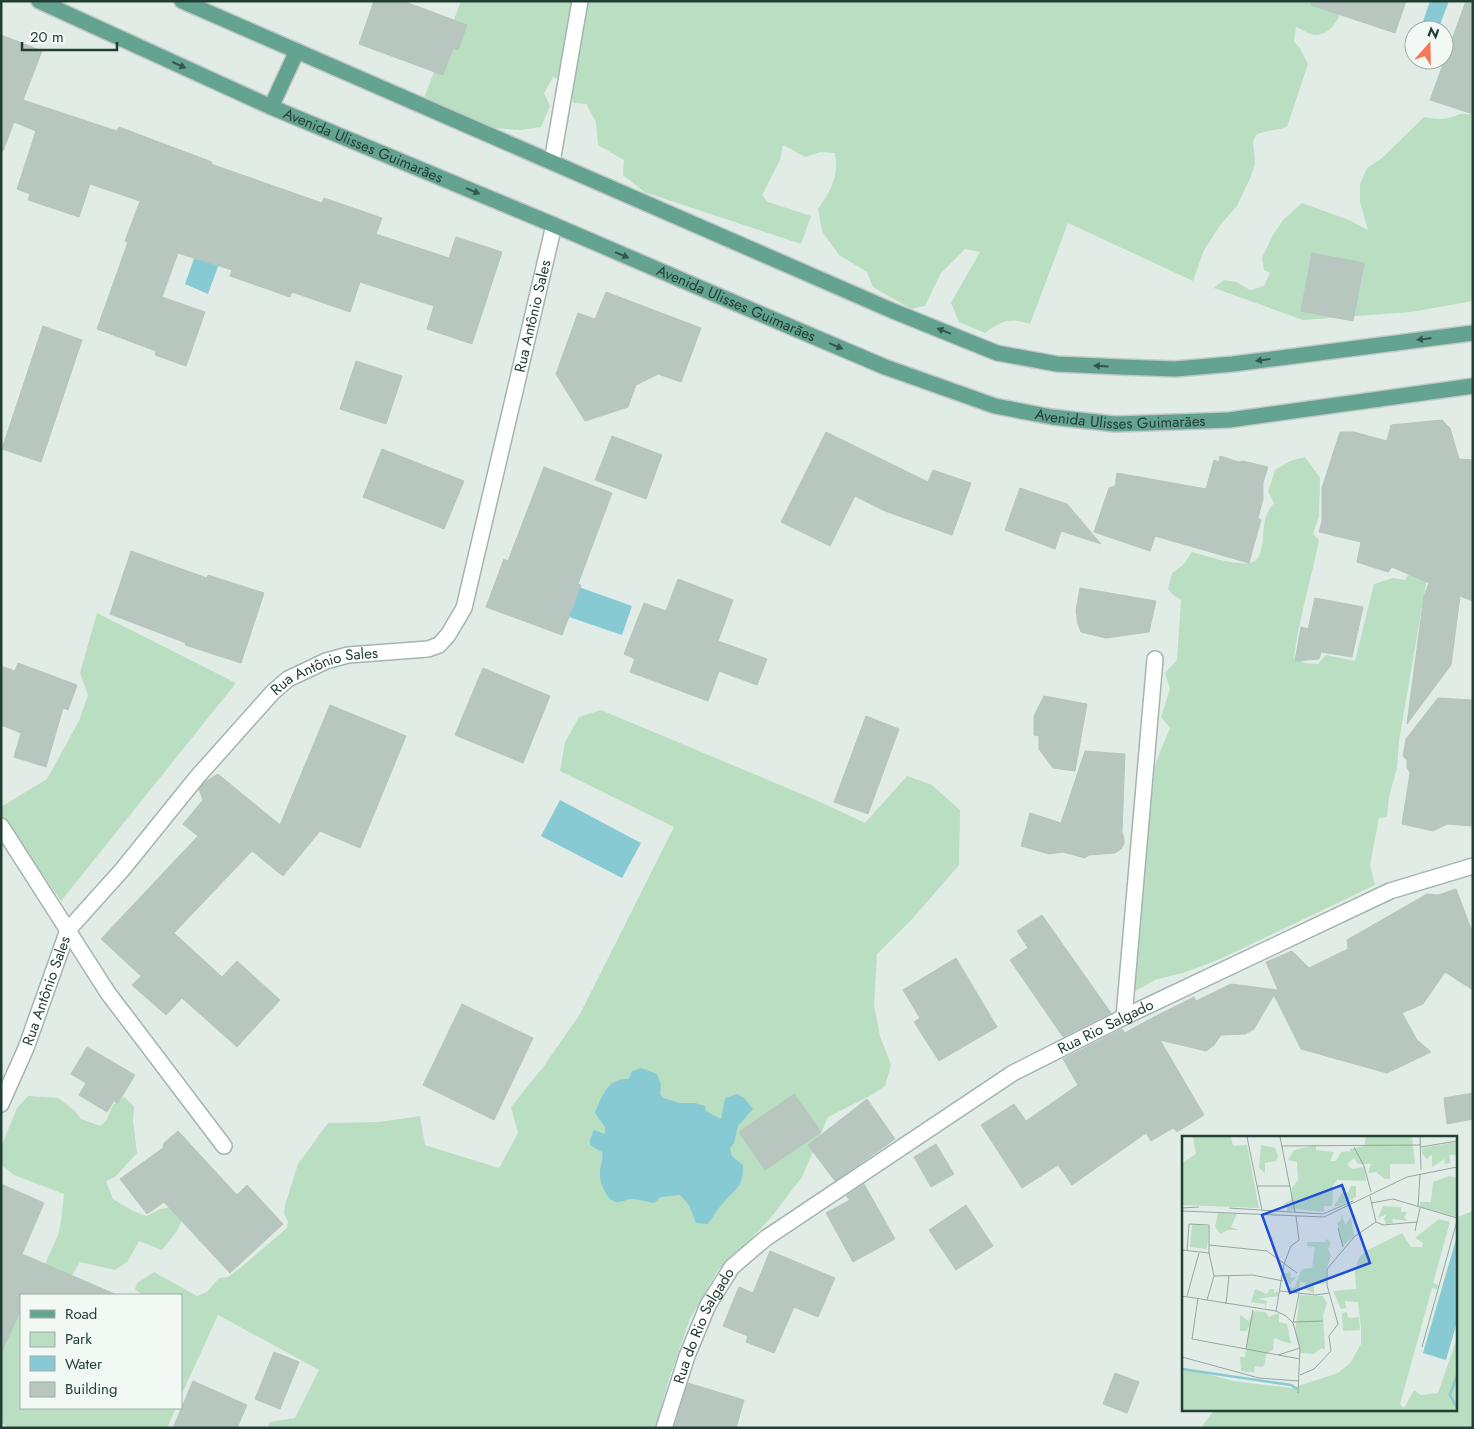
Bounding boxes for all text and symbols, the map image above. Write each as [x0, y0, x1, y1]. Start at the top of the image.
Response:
scale bar [22, 20, 118, 52]
north arrow [1404, 20, 1454, 70]
text: N [1425, 21, 1442, 44]
text: 20 m [30, 26, 64, 48]
one-way arrow [172, 61, 186, 69]
street label: Avenida Ulisses Guimarães [280, 102, 446, 189]
one-way arrow [466, 187, 481, 195]
one-way arrow [615, 251, 629, 259]
street label: Rua Antônio Sales [509, 258, 556, 375]
street label: Avenida Ulisses Guimarães [653, 259, 819, 347]
one-way arrow [937, 327, 951, 335]
one-way arrow [1416, 335, 1432, 343]
one-way arrow [829, 343, 843, 351]
one-way arrow [1255, 356, 1271, 364]
one-way arrow [1093, 362, 1109, 370]
street label: Avenida Ulisses Guimarães [1033, 403, 1206, 435]
street label: Rua Antônio Sales [266, 642, 379, 700]
street label: Rua Antônio Sales [17, 933, 76, 1049]
street label: Rua Rio Salgado [1054, 994, 1157, 1060]
inset map [1182, 1136, 1456, 1412]
street label: Rua do Rio Salgado [668, 1263, 740, 1386]
legend [20, 1294, 182, 1409]
text: Road [65, 1303, 97, 1325]
text: Park [65, 1328, 92, 1350]
text: Water [65, 1353, 103, 1375]
text: Building [65, 1378, 117, 1400]

